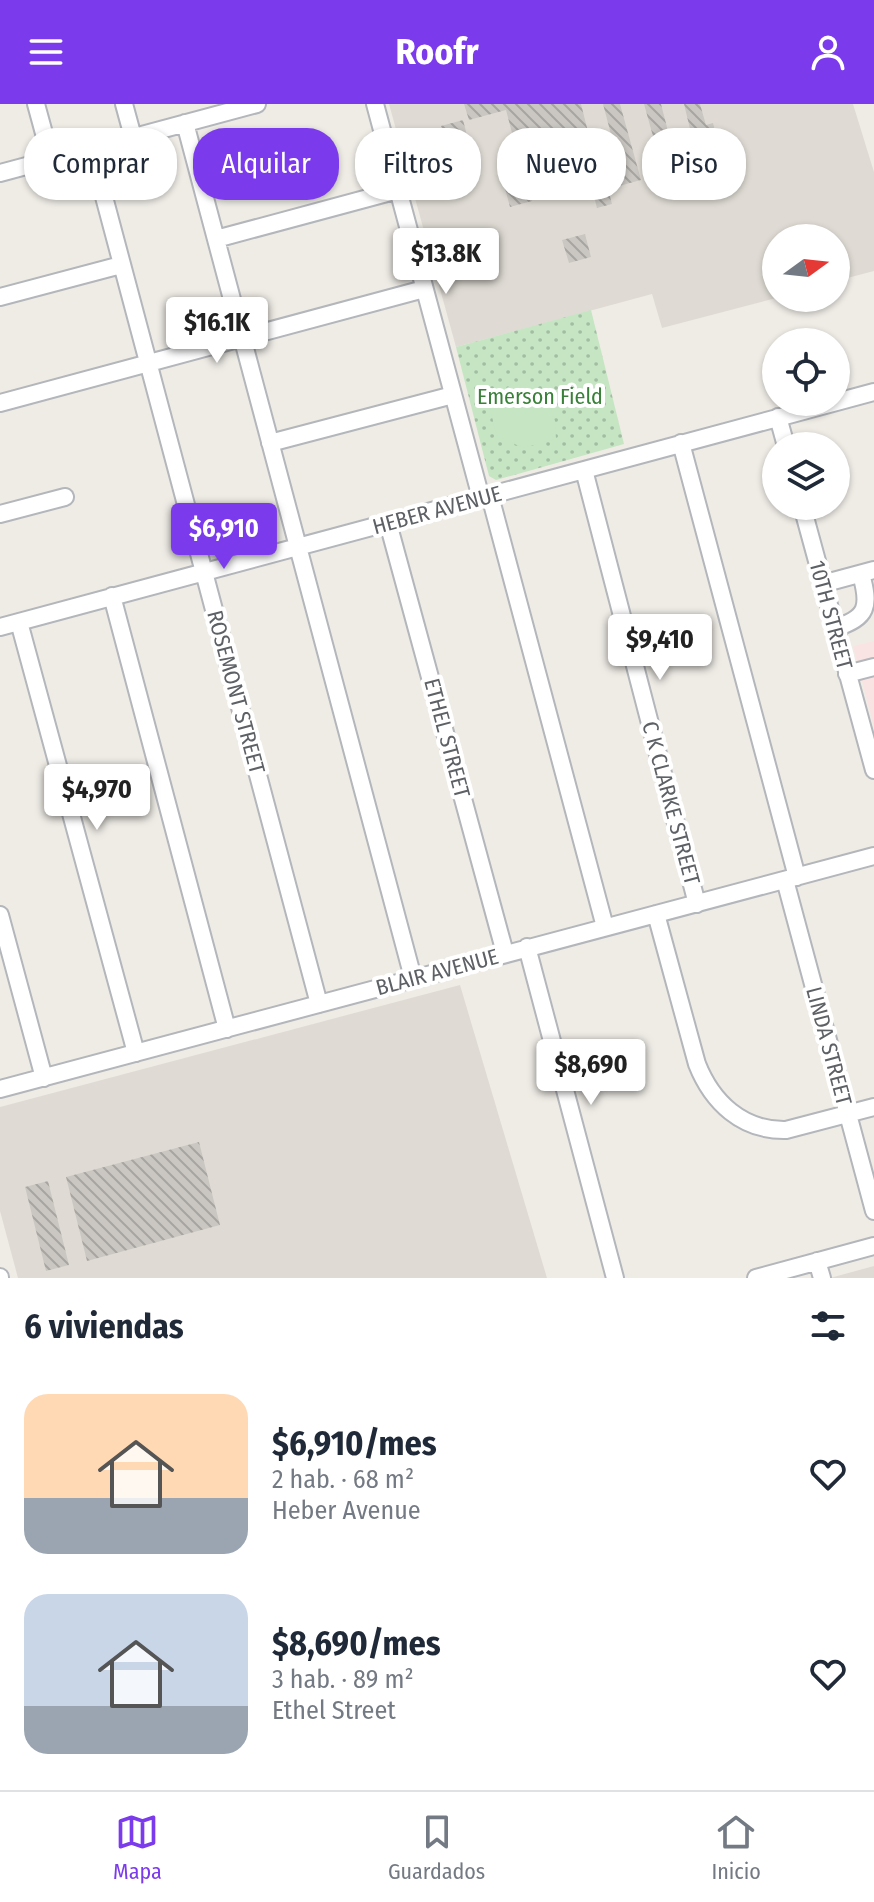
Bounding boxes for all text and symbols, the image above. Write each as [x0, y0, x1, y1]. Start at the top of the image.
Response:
icon: menu [24, 30, 68, 74]
text: Roofr [395, 30, 479, 74]
icon: person [806, 30, 850, 74]
chip: Comprar [24, 128, 177, 200]
chip: Alquilar [193, 128, 339, 200]
chip: Filtros [355, 128, 481, 200]
chip: Nuevo [497, 128, 626, 200]
chip: Piso [642, 128, 746, 200]
north arrow [762, 224, 850, 312]
map controls [762, 224, 850, 520]
pin: $13.8K [381, 228, 511, 296]
text: $13.8K [411, 238, 481, 269]
pin: $16.1K [152, 297, 282, 365]
text: $16.1K [184, 307, 250, 338]
button: locate [762, 328, 850, 416]
park label: Emerson Field [477, 383, 603, 410]
button: layers [762, 432, 850, 520]
street label: HEBER AVENUE [369, 480, 505, 540]
pin: $6,910 [159, 503, 289, 571]
text: $6,910 [189, 513, 259, 544]
street label: 10TH STREET [804, 558, 859, 673]
street label: ROSEMONT STREET [201, 607, 271, 778]
pin: $9,410 [595, 614, 725, 682]
text: $9,410 [626, 624, 694, 655]
street label: ETHEL STREET [418, 675, 476, 801]
street label: C K CLARKE STREET [636, 718, 706, 889]
pin: $4,970 [32, 764, 162, 832]
text: $4,970 [62, 774, 132, 805]
street label: BLAIR AVENUE [373, 943, 501, 1001]
street label: LINDA STREET [800, 984, 858, 1109]
pin: $8,690 [526, 1039, 656, 1107]
text: $8,690 [554, 1049, 628, 1080]
icon: filters [806, 1304, 850, 1348]
text: 6 viviendas [24, 1306, 184, 1347]
text: $6,910/mes [272, 1423, 437, 1464]
icon: home [88, 1426, 184, 1522]
icon: heart [806, 1452, 850, 1496]
text: 2 hab. · 68 m² [272, 1464, 414, 1495]
text: Heber Avenue [272, 1495, 421, 1526]
text: $8,690/mes [272, 1623, 441, 1664]
icon: home [88, 1626, 184, 1722]
icon: heart [806, 1652, 850, 1696]
text: 3 hab. · 89 m² [272, 1664, 414, 1695]
text: Ethel Street [272, 1695, 396, 1726]
tab: Mapa [113, 1810, 162, 1885]
tab: Guardados [388, 1810, 485, 1885]
tab: Inicio [711, 1810, 761, 1885]

